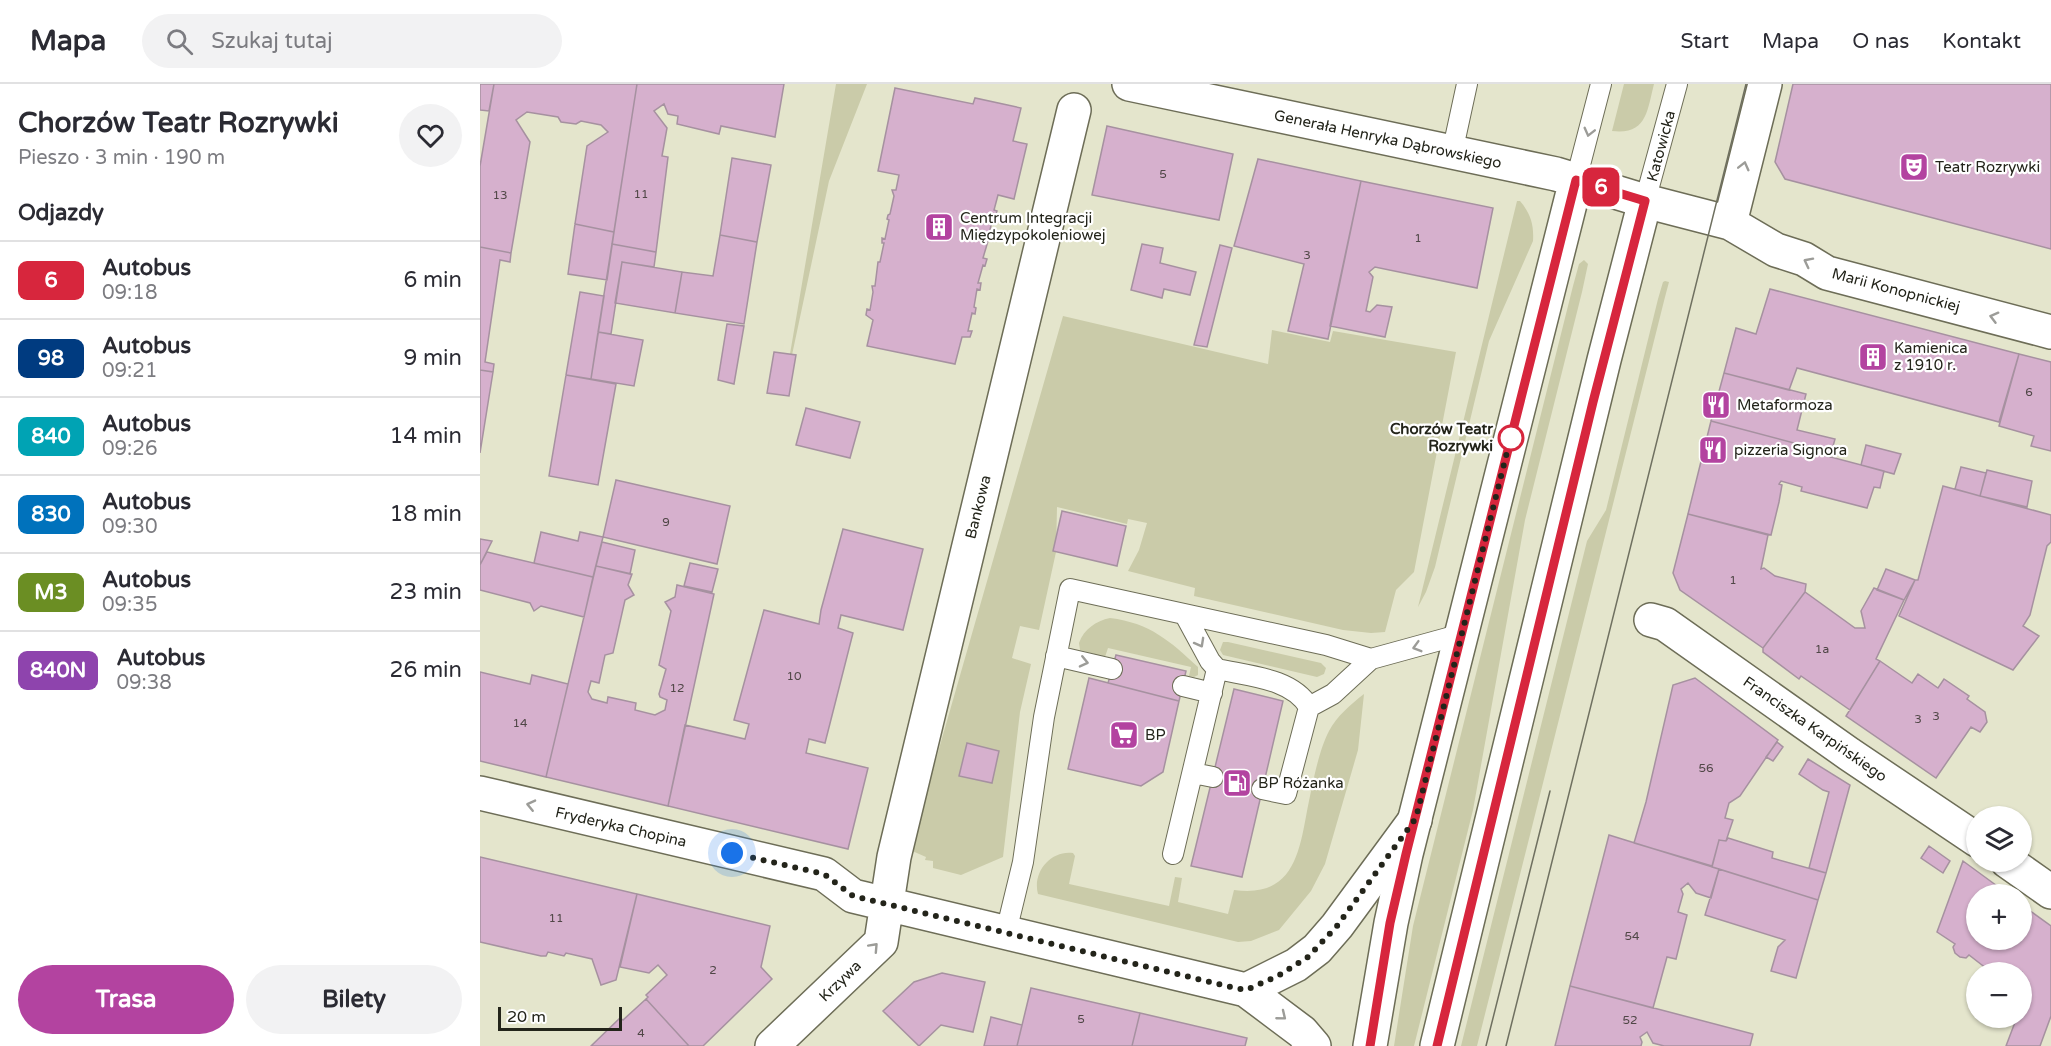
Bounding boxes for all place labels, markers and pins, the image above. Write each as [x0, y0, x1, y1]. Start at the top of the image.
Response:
theatre icon: Teatr Rozrywki [1898, 151, 1930, 183]
place label: Teatr Rozrywki [1935, 158, 2040, 176]
place label: Centrum Integracji Międzypokoleniowej [960, 209, 1106, 244]
building icon: Centrum Integracji Międzypokoleniowej [923, 211, 955, 243]
place label: Kamienica z 1910 r. [1894, 339, 1968, 374]
building icon: Kamienica z 1910 r. [1857, 341, 1889, 373]
restaurant icon: Metaformoza [1700, 389, 1732, 421]
place label: Metaformoza [1737, 396, 1833, 414]
place label: Chorzów Teatr Rozrywki [1390, 420, 1493, 456]
marker: Chorzów Teatr Rozrywki [1498, 425, 1524, 451]
restaurant icon: pizzeria Signora [1697, 434, 1729, 466]
place label: pizzeria Signora [1734, 441, 1847, 459]
supermarket icon: BP [1108, 719, 1140, 751]
place label: BP [1145, 726, 1165, 744]
fuel station icon: BP Różanka [1221, 767, 1253, 799]
place label: BP Różanka [1258, 774, 1344, 792]

